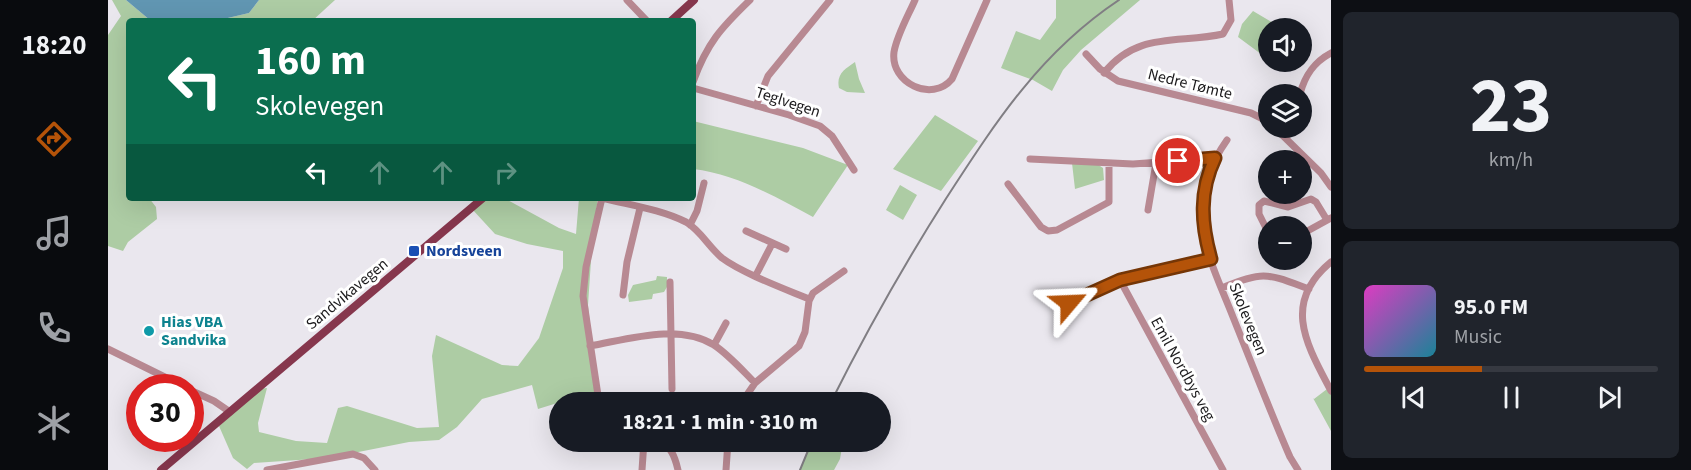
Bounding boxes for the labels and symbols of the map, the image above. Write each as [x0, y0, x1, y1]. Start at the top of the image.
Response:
street label: Nedre Tømte [1145, 63, 1235, 105]
street label: Teglvegen [753, 81, 823, 123]
pin [1152, 135, 1203, 186]
place label: Nordsveen [426, 240, 502, 262]
marker: Nordsveen [407, 244, 421, 258]
street label: Sandvikavegen [301, 253, 393, 335]
position arrow [1037, 271, 1101, 335]
street label: Skolevegen [1223, 279, 1273, 359]
place label: Hias VBA Sandvika [161, 311, 226, 351]
street label: Emil Nordbys veg [1145, 313, 1221, 425]
marker: Hias VBA Sandvika [142, 324, 156, 338]
speed limit sign: 30 [126, 374, 204, 452]

